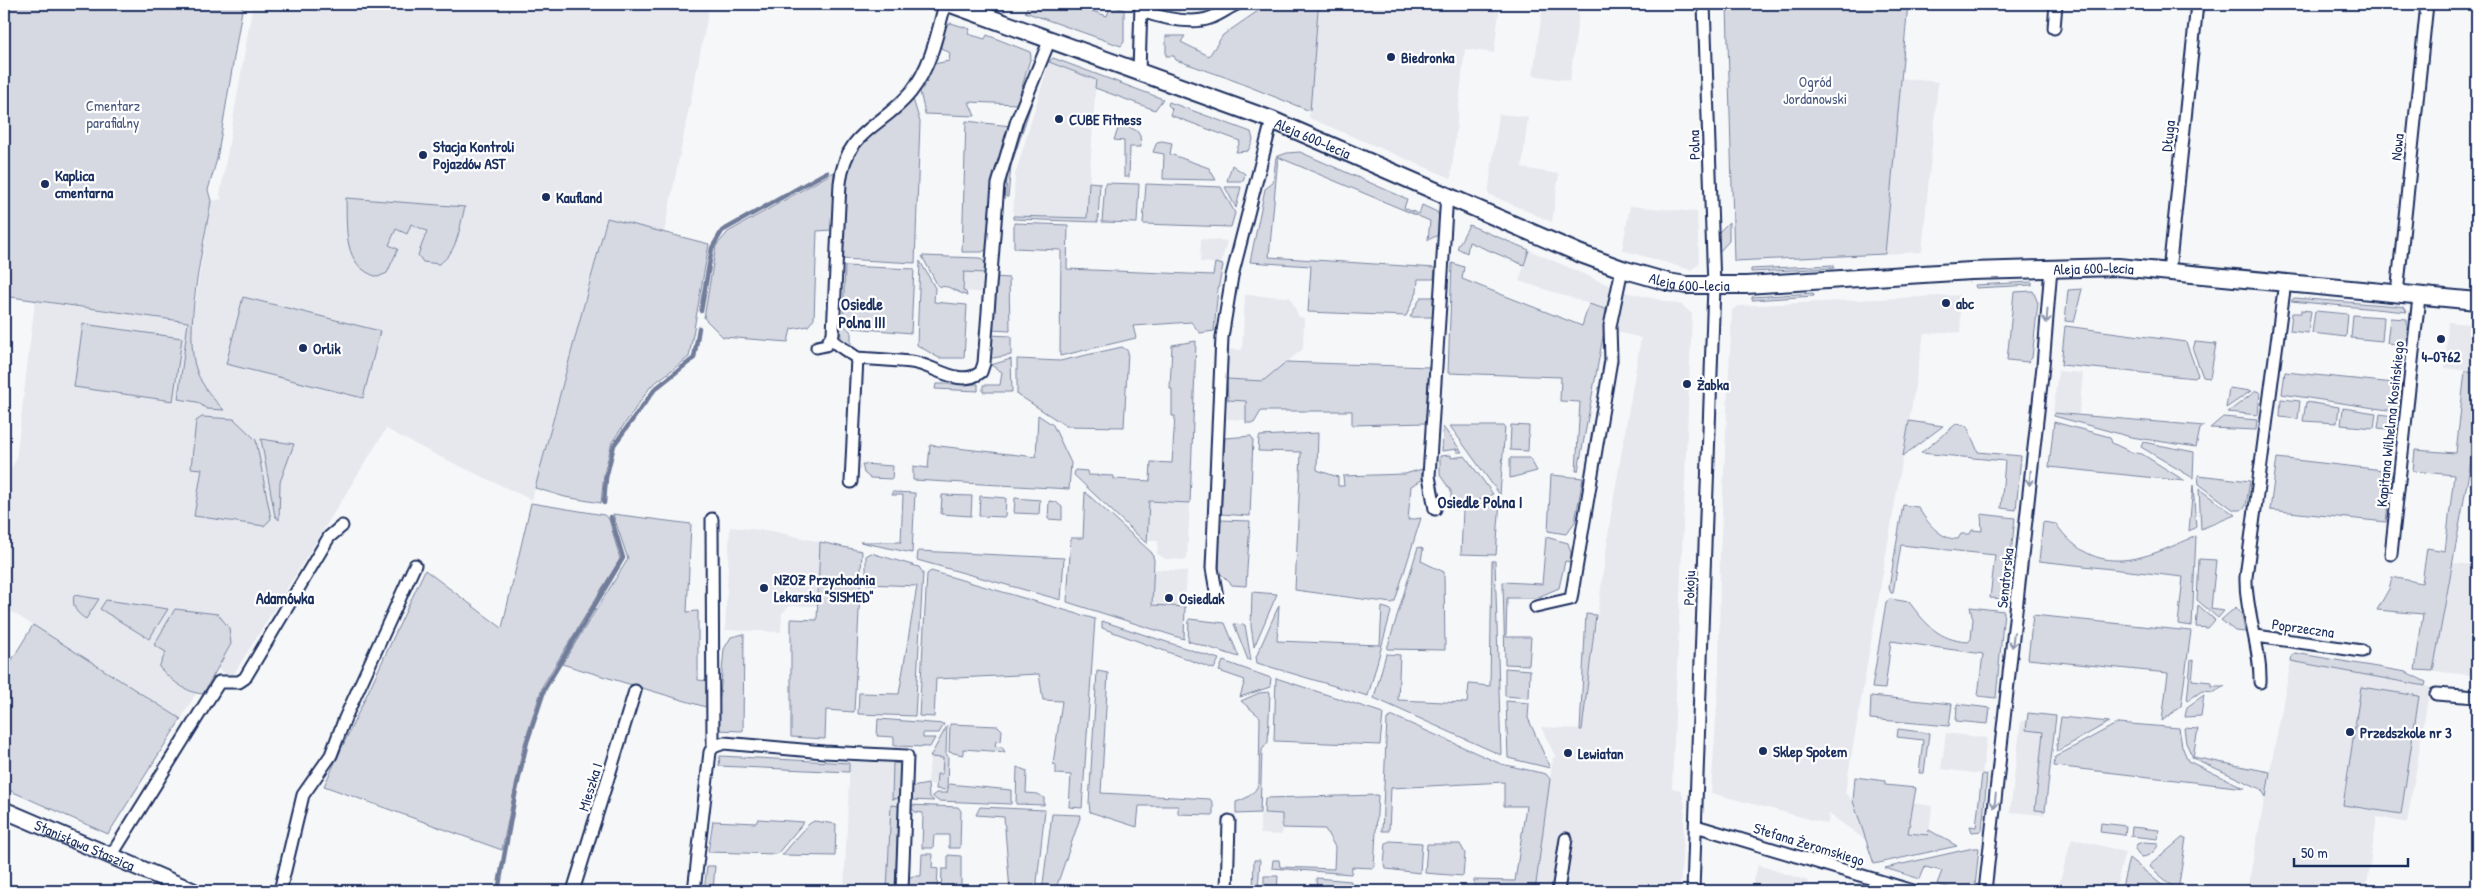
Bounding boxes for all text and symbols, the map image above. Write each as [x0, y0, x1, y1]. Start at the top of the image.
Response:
place label: Biedronka [1401, 47, 1455, 68]
marker: Biedronka [1385, 51, 1397, 63]
park label: Ogród Jordanowski [1783, 71, 1847, 109]
park label: Cmentarz parafialny [86, 95, 141, 133]
place label: CUBE Fitness [1069, 109, 1142, 130]
street label: Aleja 600-lecia [1272, 112, 1354, 164]
marker: CUBE Fitness [1053, 113, 1065, 125]
street label: Długa [2156, 119, 2180, 153]
street label: Polna [1683, 130, 1705, 160]
street label: Nowa [2385, 132, 2409, 161]
place label: Stacja Kontroli Pojazdów AST [433, 136, 515, 174]
marker: Stacja Kontroli Pojazdów AST [417, 149, 429, 161]
place label: Kaplica cmentarna [55, 165, 113, 203]
marker: Kaplica cmentarna [39, 178, 51, 190]
place label: Kaufland [556, 187, 602, 208]
marker: Kaufland [540, 191, 552, 203]
street label: Aleja 600-lecia [2053, 256, 2135, 279]
street label: Aleja 600-lecia [1647, 267, 1730, 296]
district label: Osiedle Polna III [839, 293, 885, 333]
place label: abc [1956, 293, 1975, 314]
marker: abc [1940, 297, 1952, 309]
one-way arrow [2042, 308, 2051, 324]
marker: 4-0762 [2435, 333, 2447, 345]
place label: Orlik [313, 338, 341, 359]
street label: Kapitana Wilhelma Kosińskiego [2371, 340, 2409, 508]
marker: Orlik [297, 342, 309, 354]
place label: 4-0762 [2422, 346, 2461, 367]
place label: Żabka [1697, 374, 1729, 395]
marker: Żabka [1681, 378, 1693, 390]
one-way arrow [2025, 470, 2035, 486]
district label: Osiedle Polna I [1438, 491, 1522, 513]
street label: Senatorska [1991, 547, 2019, 609]
place label: NZOZ Przychodnia Lekarska "SISMED" [774, 569, 875, 607]
street label: Pokoju [1678, 570, 1700, 606]
marker: NZOZ Przychodnia Lekarska "SISMED" [758, 582, 770, 594]
district label: Adamówka [256, 587, 315, 609]
place label: Osiedlak [1179, 588, 1225, 609]
marker: Osiedlak [1163, 592, 1175, 604]
street label: Poprzeczna [2270, 613, 2336, 643]
one-way arrow [2008, 631, 2018, 647]
place label: Przedszkole nr 3 [2360, 722, 2452, 743]
marker: Przedszkole nr 3 [2344, 726, 2356, 738]
place label: Sklep Społem [1773, 741, 1847, 763]
place label: Lewiatan [1578, 743, 1624, 764]
marker: Sklep Społem [1757, 745, 1769, 757]
marker: Lewiatan [1562, 747, 1574, 759]
street label: Mieszka I [573, 760, 607, 814]
one-way arrow [1990, 793, 2000, 809]
street label: Stanisława Staszica [32, 814, 138, 875]
street label: Stefana Żeromskiego [1751, 817, 1867, 871]
scale bar [2294, 835, 2407, 867]
text: 50 m [2301, 842, 2328, 863]

